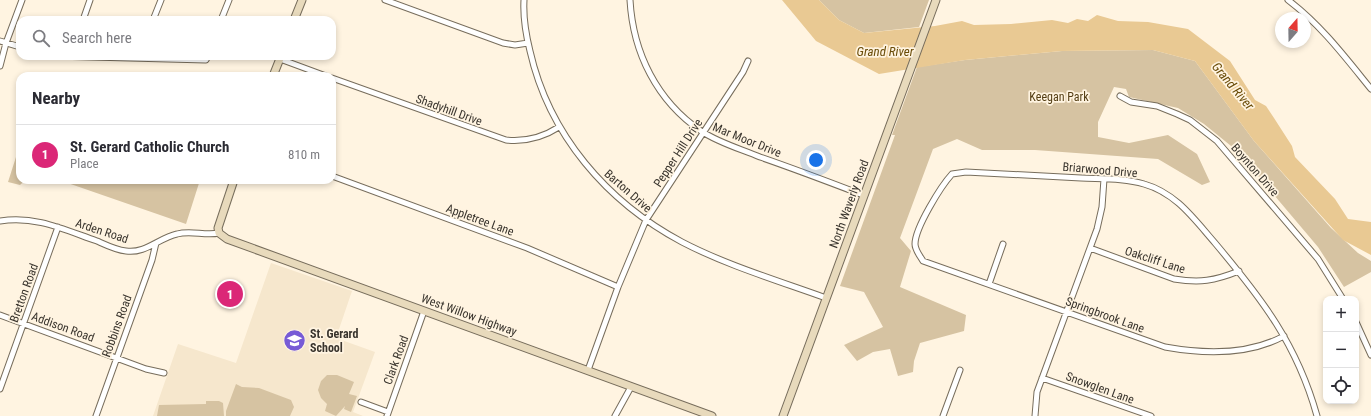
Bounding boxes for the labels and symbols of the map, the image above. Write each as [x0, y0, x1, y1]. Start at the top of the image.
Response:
north arrow [1275, 12, 1311, 48]
water label: Grand River [856, 44, 915, 59]
water label: Grand River [1209, 59, 1258, 114]
park label: Keegan Park [1029, 90, 1089, 104]
street label: Shadyhill Drive [414, 92, 484, 129]
street label: Pepper Hill Drive [651, 116, 705, 190]
street label: Mar Moor Drive [711, 120, 784, 160]
street label: Boynton Drive [1228, 141, 1282, 200]
your location [806, 150, 826, 170]
street label: North Waverly Road [827, 158, 872, 250]
street label: Briarwood Drive [1062, 160, 1138, 180]
street label: Barton Drive [601, 167, 655, 216]
street label: Appletree Lane [444, 201, 516, 239]
street label: Arden Road [74, 216, 130, 246]
street label: Oakcliff Lane [1123, 244, 1187, 276]
street label: Bretton Road [7, 262, 41, 324]
pin: 1 [217, 279, 243, 309]
street label: West Willow Highway [419, 291, 519, 339]
street label: Robbins Road [99, 293, 135, 359]
street label: Springbrook Lane [1064, 294, 1147, 336]
street label: Addison Road [30, 309, 96, 345]
place label: St. Gerard School [310, 327, 358, 355]
school or university icon: St. Gerard School [281, 328, 307, 354]
street label: Clark Road [381, 333, 411, 386]
street label: Snowglen Lane [1064, 369, 1136, 407]

